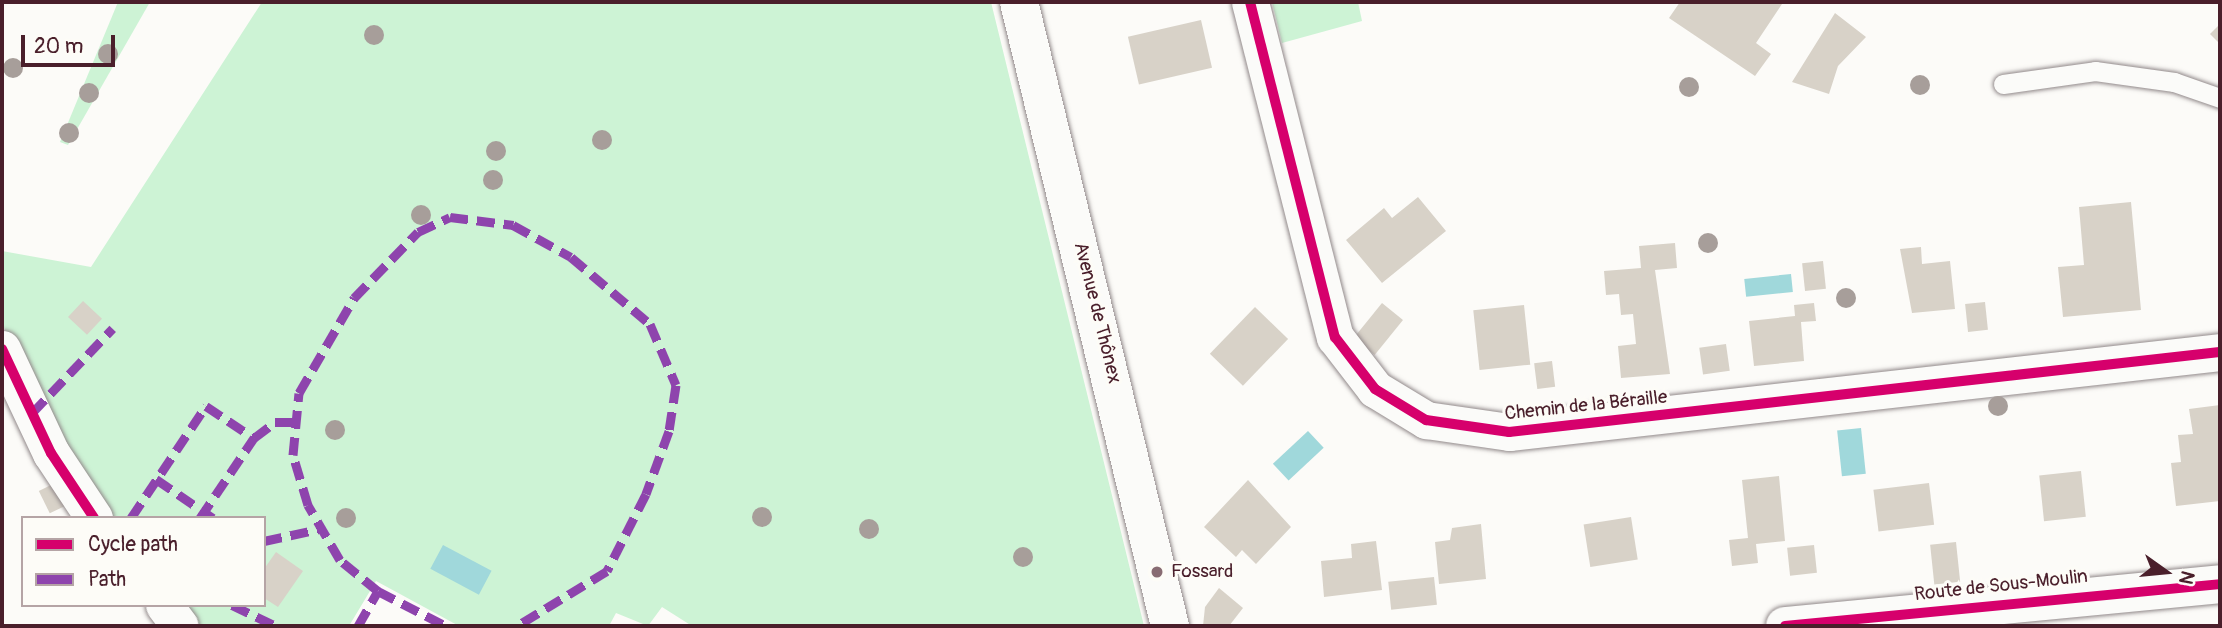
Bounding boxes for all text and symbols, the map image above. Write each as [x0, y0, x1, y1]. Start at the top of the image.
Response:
scale bar [24, 21, 119, 65]
text: 20 m [34, 33, 83, 60]
street label: Avenue de Thônex [1068, 240, 1126, 386]
street label: Chemin de la Béraille [1504, 386, 1668, 426]
legend [21, 516, 266, 607]
text: Cycle path [88, 531, 178, 558]
north arrow [2131, 537, 2201, 607]
place label: Fossard [1171, 561, 1233, 583]
marker: Fossard [1149, 564, 1165, 580]
text: Path [88, 566, 126, 593]
street label: Route de Sous-Moulin [1913, 566, 2089, 606]
text: N [2173, 568, 2200, 587]

